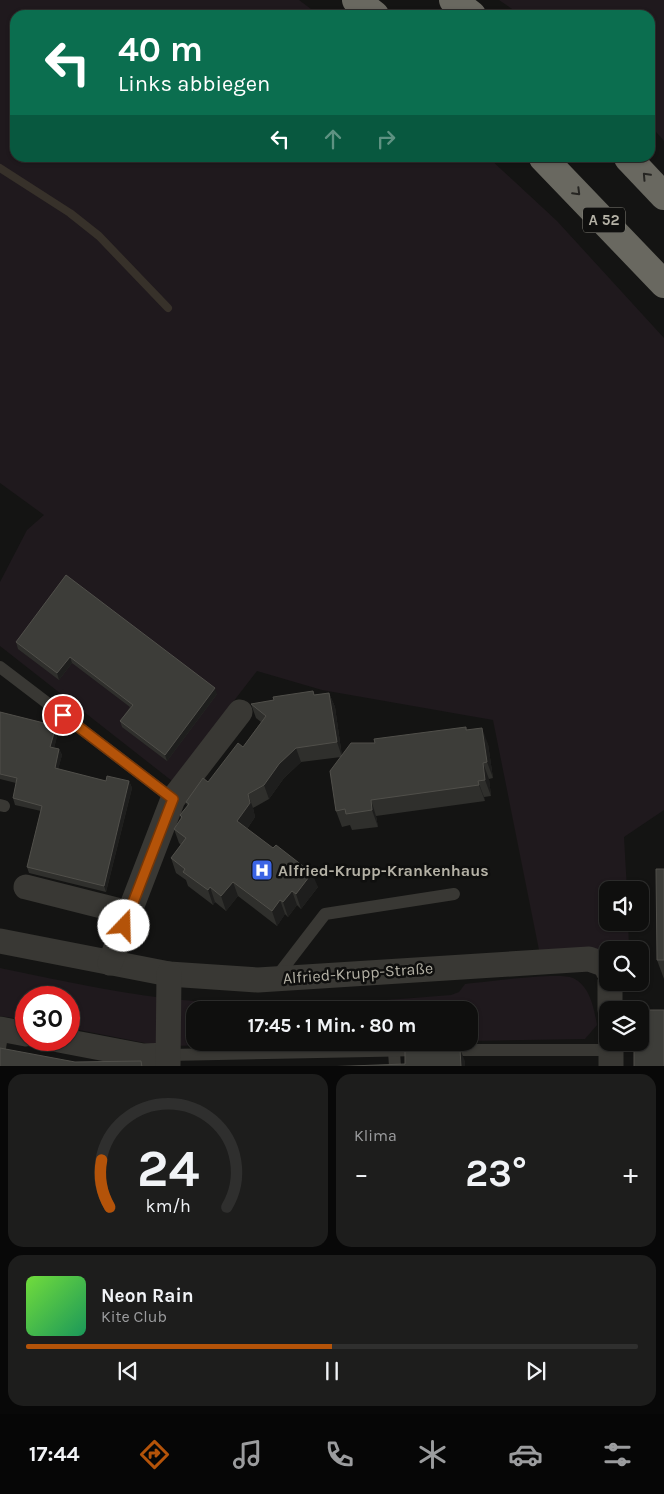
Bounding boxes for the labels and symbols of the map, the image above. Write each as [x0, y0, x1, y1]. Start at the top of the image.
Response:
one-way arrow [643, 173, 652, 182]
one-way arrow [571, 186, 580, 195]
road number: A 52 [583, 208, 625, 232]
pin [42, 694, 84, 736]
hospital icon: Alfried-Krupp-Krankenhaus [250, 858, 274, 882]
place label: Alfried-Krupp-Krankenhaus [278, 861, 489, 880]
position arrow [97, 899, 149, 951]
street label: Alfried-Krupp-Straße [282, 958, 434, 988]
speed limit sign: 30 [15, 986, 80, 1051]

